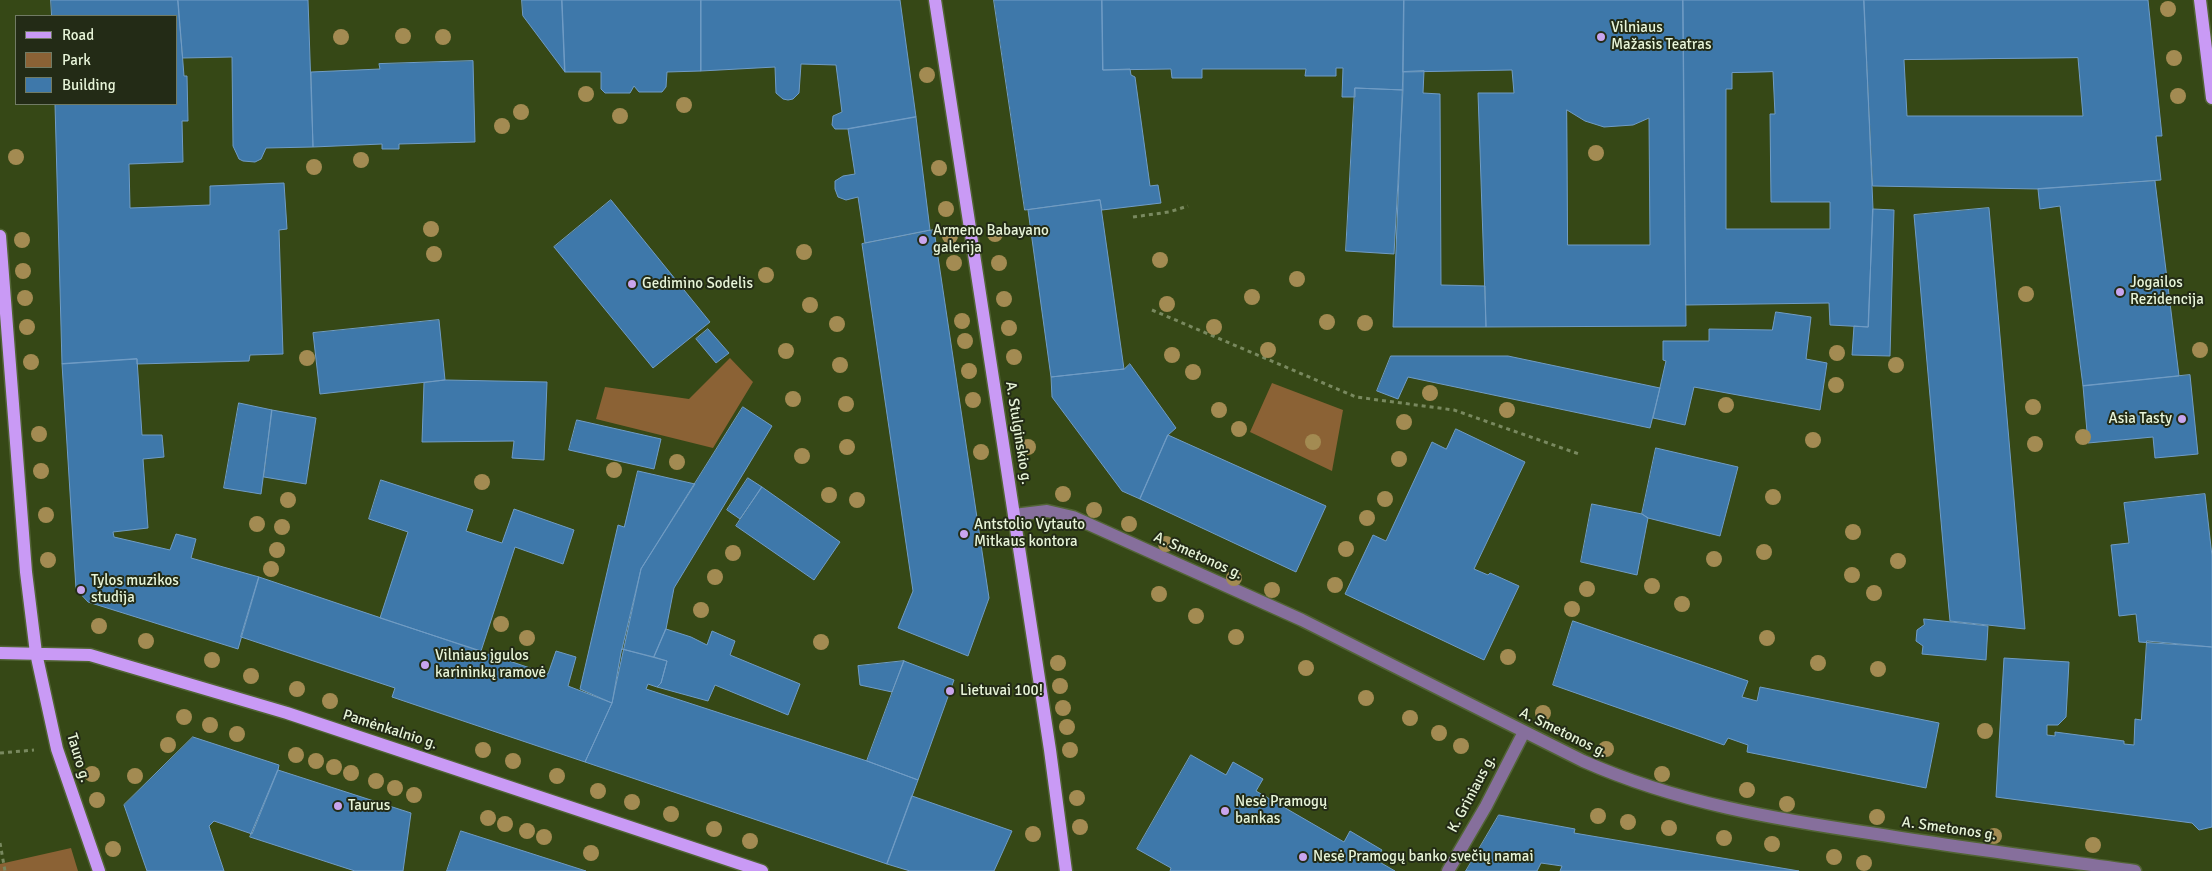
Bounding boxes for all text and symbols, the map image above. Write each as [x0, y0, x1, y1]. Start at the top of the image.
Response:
legend [15, 15, 178, 105]
place label: Vilniaus Mažasis Teatras [1611, 19, 1711, 54]
text: Road [62, 26, 94, 44]
marker: Vilniaus Mažasis Teatras [1595, 31, 1607, 43]
text: Park [62, 51, 91, 69]
text: Building [62, 76, 116, 94]
place label: Armeno Babayano galerija [933, 222, 1049, 257]
marker: Armeno Babayano galerija [917, 234, 929, 246]
place label: Jogailos Rezidencija [2130, 274, 2204, 309]
place label: Gedimino Sodelis [642, 275, 753, 293]
marker: Gedimino Sodelis [626, 278, 638, 290]
marker: Jogailos Rezidencija [2114, 286, 2126, 298]
street label: A. Stulginskio g. [1001, 380, 1035, 486]
place label: Asia Tasty [2108, 410, 2172, 428]
marker: Asia Tasty [2176, 413, 2188, 425]
place label: Antstolio Vytauto Mitkaus kontora [974, 516, 1085, 551]
marker: Antstolio Vytauto Mitkaus kontora [958, 528, 970, 540]
street label: A. Smetonos g. [1151, 528, 1245, 584]
place label: Tylos muzikos studija [91, 572, 179, 607]
marker: Tylos muzikos studija [75, 584, 87, 596]
place label: Vilniaus įgulos karininkų ramovė [435, 647, 546, 682]
marker: Vilniaus įgulos karininkų ramovė [419, 659, 431, 671]
place label: Lietuvai 100! [960, 682, 1043, 700]
marker: Lietuvai 100! [944, 685, 956, 697]
street label: A. Smetonos g. [1516, 704, 1610, 762]
street label: Pamėnkalnio g. [341, 706, 439, 754]
street label: Tauro g. [62, 731, 94, 785]
street label: K. Griniaus g. [1444, 752, 1500, 836]
place label: Nesė Pramogų bankas [1235, 793, 1327, 828]
place label: Taurus [348, 797, 390, 815]
marker: Taurus [332, 800, 344, 812]
marker: Nesė Pramogų bankas [1219, 805, 1231, 817]
street label: A. Smetonos g. [1901, 813, 1997, 845]
place label: Nesė Pramogų banko svečių namai [1313, 848, 1533, 866]
marker: Nesė Pramogų banko svečių namai [1297, 851, 1309, 863]

